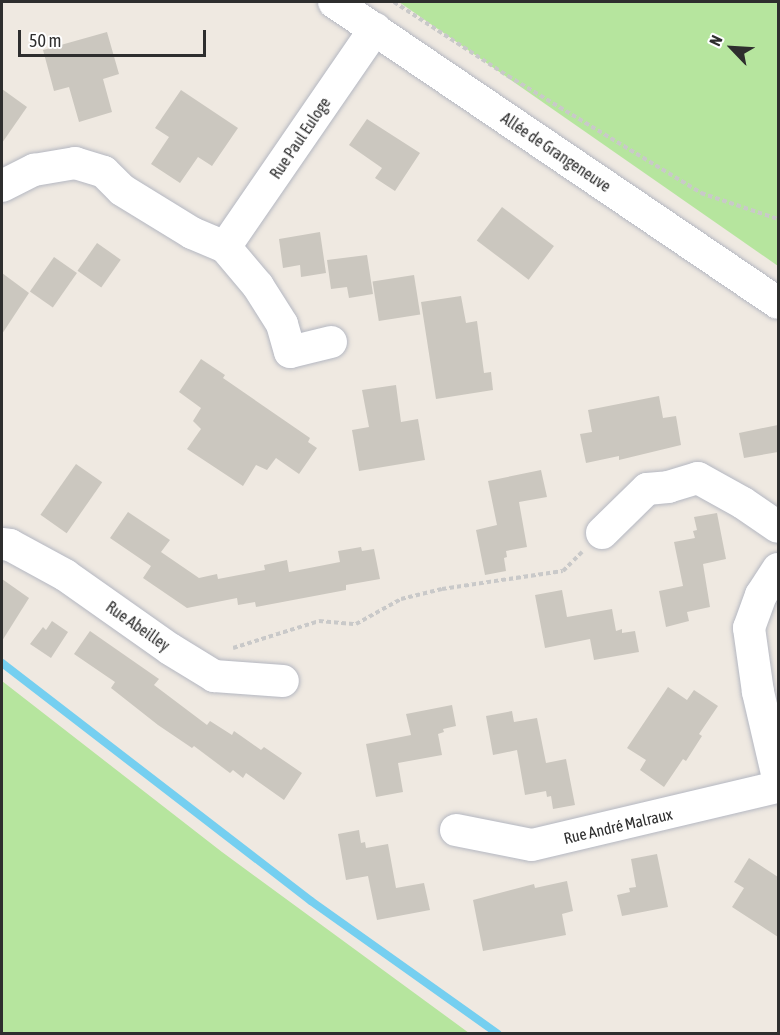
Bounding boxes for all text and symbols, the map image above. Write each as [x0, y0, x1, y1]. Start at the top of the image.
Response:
scale bar [21, 18, 208, 56]
north arrow [702, 18, 762, 78]
text: 50 m [29, 30, 61, 51]
text: N [706, 32, 726, 48]
street label: Rue Paul Euloge [266, 94, 334, 182]
street label: Allée de Grangeneuve [497, 108, 615, 196]
street label: Rue Abeilley [102, 597, 174, 655]
street label: Rue André Malraux [562, 804, 674, 848]

